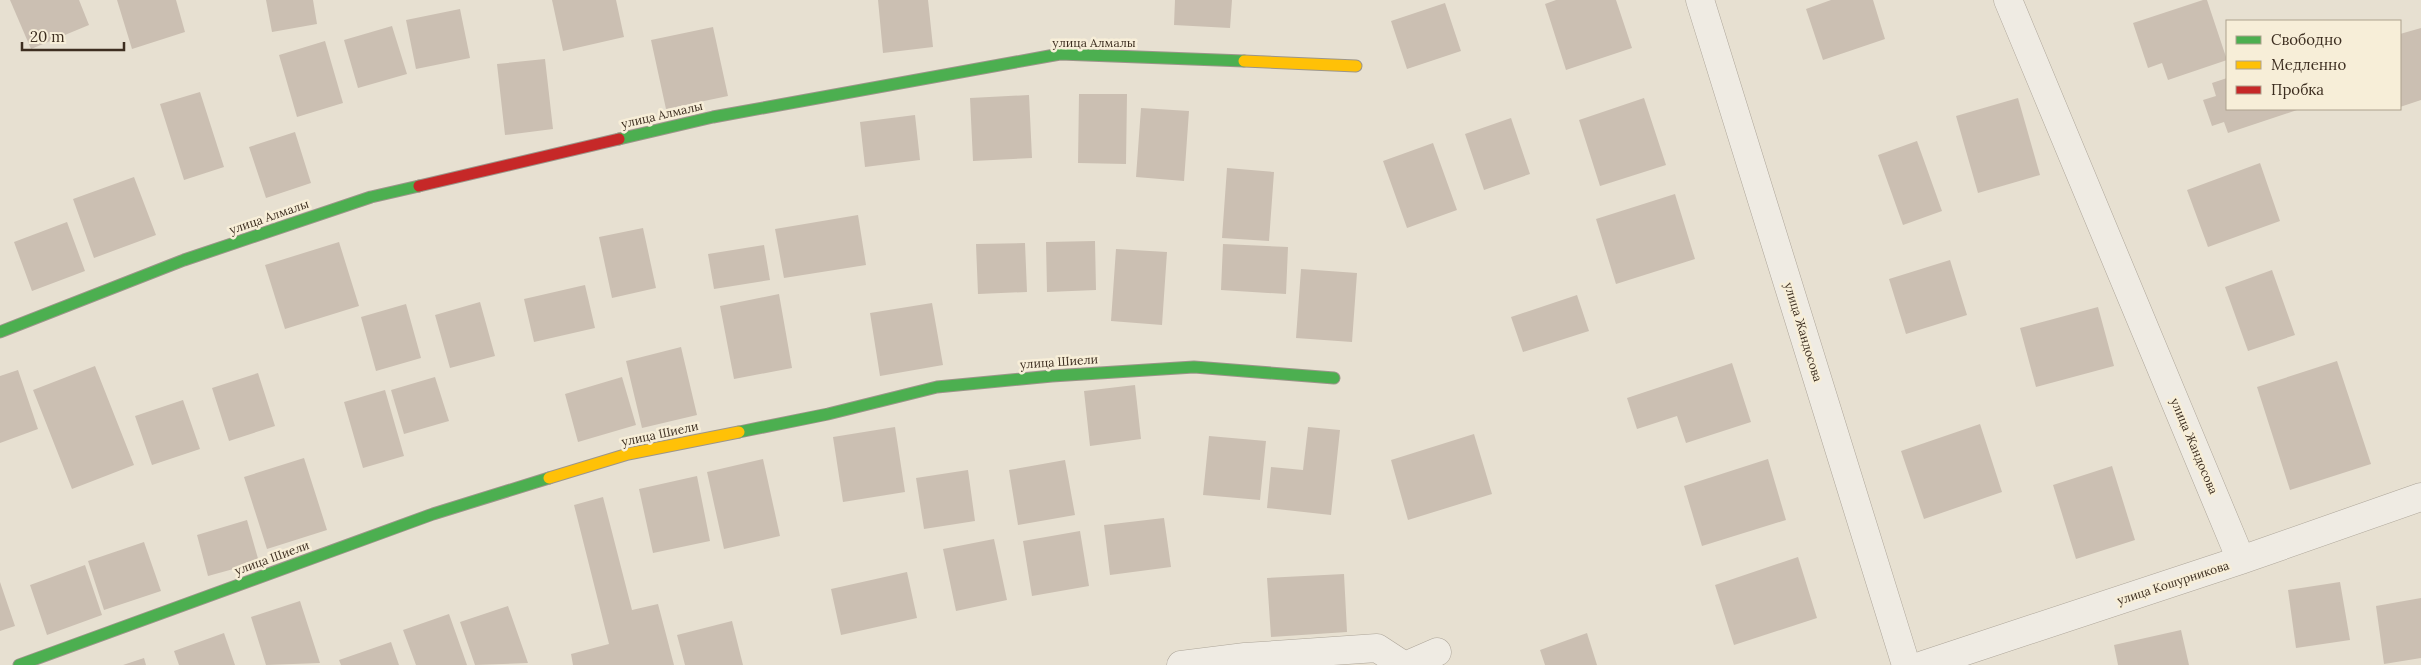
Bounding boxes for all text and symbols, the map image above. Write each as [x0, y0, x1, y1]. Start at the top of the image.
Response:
scale bar [22, 20, 125, 52]
legend [2226, 20, 2401, 110]
text: 20 m [30, 27, 65, 46]
text: Свободно [2271, 30, 2342, 49]
street label: улица Алмалы [1052, 35, 1136, 50]
text: Медленно [2271, 55, 2346, 74]
text: Пробка [2271, 80, 2324, 99]
street label: улица Алмалы [620, 98, 704, 131]
street label: улица Алмалы [227, 196, 311, 237]
street label: улица Жандосова [1781, 281, 1826, 383]
street label: улица Шиели [1019, 351, 1099, 372]
street label: улица Жандосова [2167, 396, 2221, 496]
street label: улица Шиели [620, 418, 700, 449]
street label: улица Шиели [232, 537, 311, 578]
street label: улица Кошурникова [2115, 557, 2231, 608]

